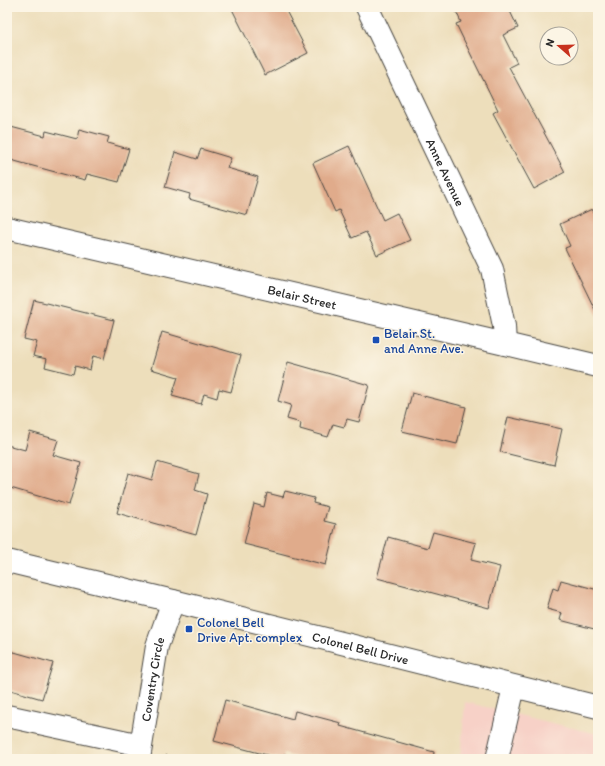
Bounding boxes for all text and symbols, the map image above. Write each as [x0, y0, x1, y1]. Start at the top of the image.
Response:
north arrow [539, 26, 579, 66]
text: N [543, 37, 557, 48]
street label: Anne Avenue [423, 136, 468, 208]
street label: Belair Street [266, 281, 338, 312]
place label: Belair St. and Anne Ave. [384, 326, 464, 356]
marker: Belair St. and Anne Ave. [371, 335, 381, 345]
place label: Colonel Bell Drive Apt. complex [197, 615, 303, 645]
marker: Colonel Bell Drive Apt. complex [184, 624, 194, 634]
street label: Colonel Bell Drive [311, 628, 410, 667]
street label: Coventry Circle [138, 634, 167, 723]

